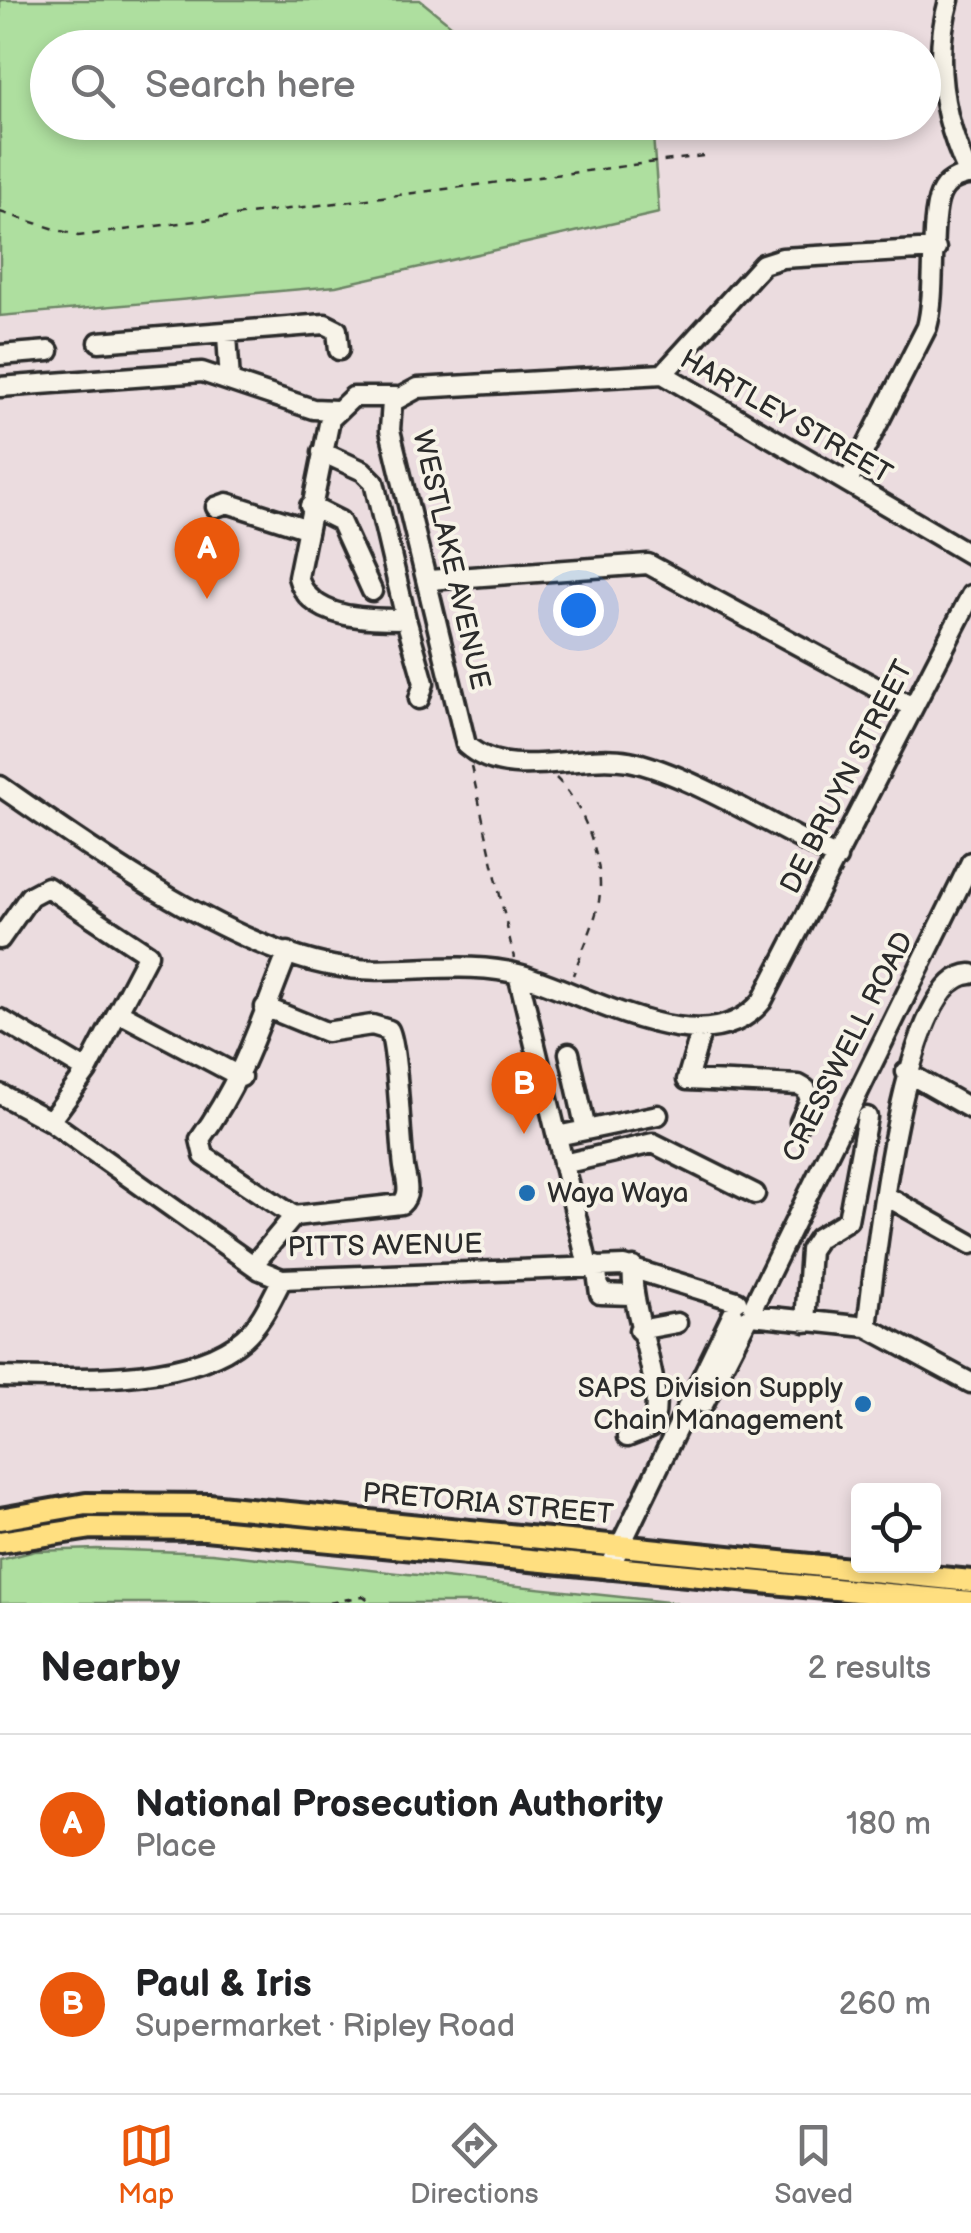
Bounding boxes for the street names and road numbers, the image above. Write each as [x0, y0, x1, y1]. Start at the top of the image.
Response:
street label: HARTLEY STREET [674, 343, 898, 491]
street label: WESTLAKE AVENUE [405, 427, 497, 693]
street label: DE BRUYN STREET [774, 655, 920, 899]
street label: CRESSWELL ROAD [776, 926, 920, 1168]
street label: PITTS AVENUE [287, 1228, 483, 1264]
street label: PRETORIA STREET [361, 1477, 615, 1531]

